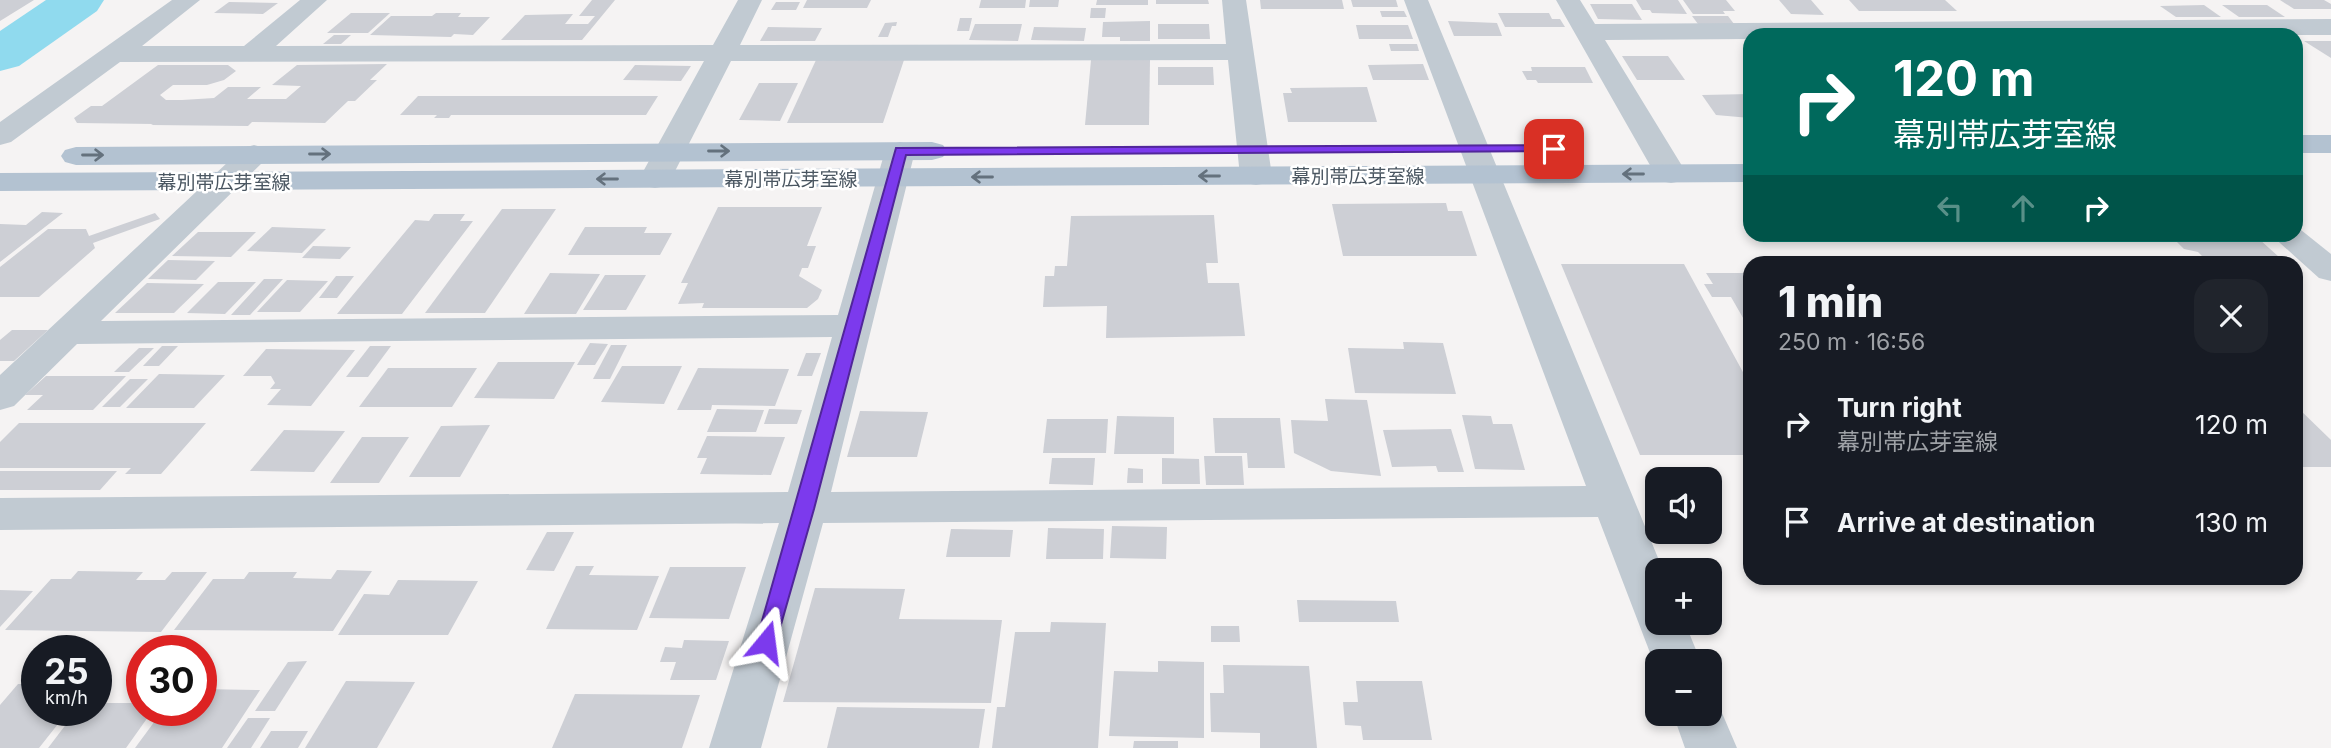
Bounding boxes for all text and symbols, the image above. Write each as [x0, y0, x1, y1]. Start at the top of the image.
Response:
text: 120 m [1893, 49, 2034, 108]
icon: right [1778, 56, 1869, 147]
text: 幕別帯広芽室線 [1893, 115, 2117, 154]
pin [1524, 119, 1584, 179]
icon: arrive [1535, 130, 1573, 168]
one-way arrow [707, 144, 730, 158]
one-way arrow [308, 147, 331, 161]
one-way arrow [81, 149, 104, 162]
street label: 幕別帯広芽室線 [1291, 165, 1425, 188]
one-way arrow [1622, 167, 1645, 181]
street label: 幕別帯広芽室線 [724, 168, 858, 191]
one-way arrow [1198, 169, 1221, 183]
one-way arrow [971, 170, 994, 184]
street label: 幕別帯広芽室線 [157, 171, 291, 194]
one-way arrow [596, 172, 619, 186]
icon: left [1931, 189, 1969, 227]
icon: ahead [2004, 189, 2042, 227]
icon: right [2077, 189, 2115, 227]
text: 1 min [1778, 276, 1883, 327]
button: close [2194, 279, 2268, 353]
text: 250 m · 16:56 [1778, 328, 1925, 356]
text: Turn right [1837, 392, 1962, 423]
icon: right [1778, 405, 1816, 443]
text: 120 m [2195, 409, 2268, 440]
text: 幕別帯広芽室線 [1837, 428, 1998, 456]
map controls [1645, 467, 1722, 726]
button: sound [1645, 467, 1722, 544]
icon: arrive [1778, 503, 1816, 541]
text: Arrive at destination [1837, 507, 2096, 538]
text: 130 m [2195, 507, 2268, 538]
button: + [1645, 558, 1722, 635]
position arrow [729, 605, 803, 679]
speed limit sign: 30 [126, 635, 217, 726]
button: − [1645, 649, 1722, 726]
text: 25 [44, 650, 89, 692]
text: km/h [45, 687, 88, 708]

